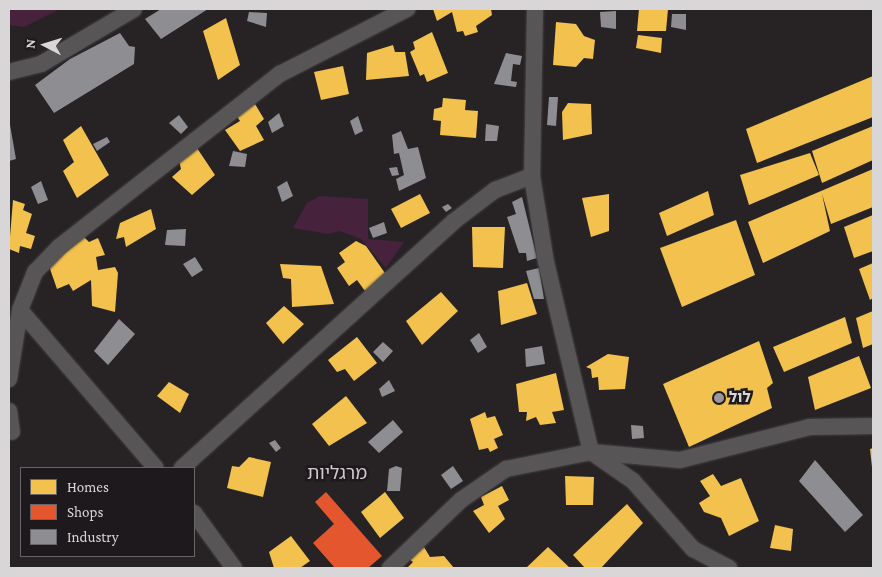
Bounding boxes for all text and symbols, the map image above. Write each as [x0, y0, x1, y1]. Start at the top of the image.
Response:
north arrow [20, 20, 70, 70]
text: N [22, 38, 38, 49]
place label: לול [729, 389, 751, 407]
marker: לול [713, 392, 725, 404]
district label: מרגליות [307, 462, 367, 484]
legend [20, 467, 195, 557]
text: Homes [67, 479, 109, 495]
text: Shops [67, 504, 103, 520]
text: Industry [67, 529, 119, 545]

